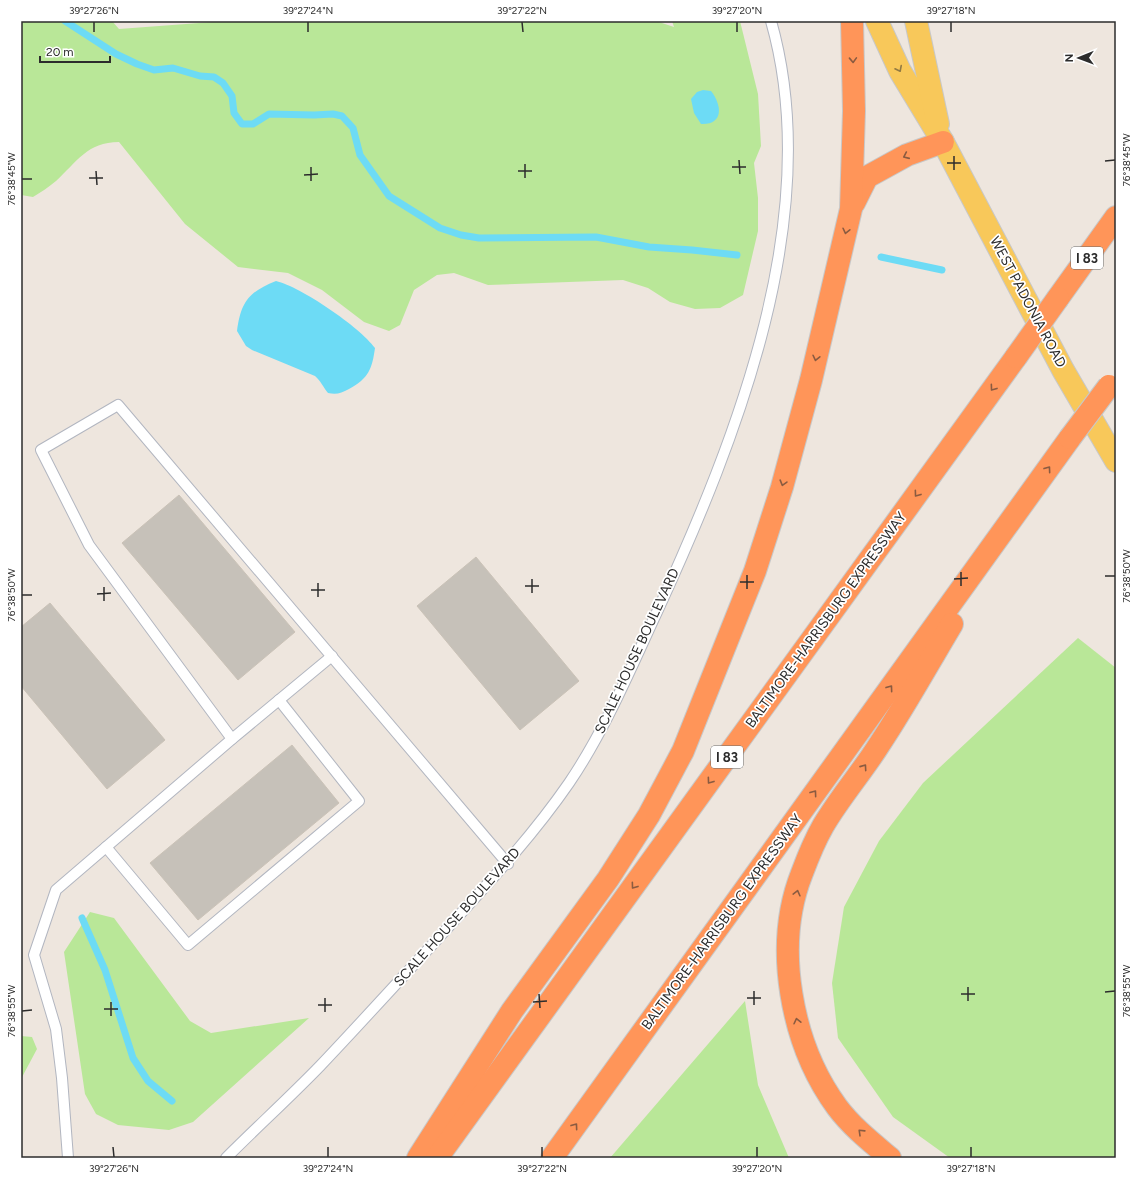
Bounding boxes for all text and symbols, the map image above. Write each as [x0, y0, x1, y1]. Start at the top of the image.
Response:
text: 39°27'26"N [69, 4, 119, 17]
text: 39°27'24"N [283, 4, 333, 17]
text: 39°27'22"N [497, 4, 547, 17]
text: 39°27'20"N [712, 4, 762, 17]
text: 39°27'18"N [927, 4, 975, 17]
scale bar [40, 38, 110, 64]
north arrow [1059, 38, 1099, 78]
text: 20 m [46, 45, 74, 59]
text: N [1063, 54, 1076, 63]
one-way arrow [849, 57, 857, 63]
one-way arrow [895, 65, 902, 72]
text: 76°38'45"W [1120, 133, 1133, 187]
one-way arrow [903, 151, 910, 159]
text: 76°38'45"W [5, 152, 18, 206]
one-way arrow [842, 228, 850, 234]
street label: WEST PADONIA ROAD [986, 234, 1070, 370]
road number: I 83 [1071, 247, 1103, 269]
one-way arrow [813, 355, 821, 361]
one-way arrow [991, 384, 998, 391]
one-way arrow [1043, 466, 1050, 473]
one-way arrow [779, 480, 788, 487]
one-way arrow [914, 490, 922, 497]
street label: BALTIMORE-HARRISBURG EXPRESSWAY [742, 508, 910, 731]
text: 76°38'50"W [1120, 549, 1133, 603]
street label: SCALE HOUSE BOULEVARD [591, 566, 683, 736]
text: 76°38'50"W [5, 568, 18, 622]
one-way arrow [885, 685, 892, 692]
road number: I 83 [711, 746, 743, 768]
one-way arrow [859, 764, 867, 771]
one-way arrow [707, 777, 715, 784]
one-way arrow [809, 791, 816, 798]
street label: BALTIMORE-HARRISBURG EXPRESSWAY [638, 810, 806, 1033]
street label: SCALE HOUSE BOULEVARD [390, 844, 524, 990]
one-way arrow [632, 882, 639, 889]
one-way arrow [792, 889, 800, 896]
text: 76°38'55"W [1120, 964, 1133, 1017]
text: 76°38'55"W [5, 984, 18, 1037]
one-way arrow [794, 1018, 802, 1024]
one-way arrow [570, 1124, 577, 1131]
one-way arrow [858, 1129, 866, 1137]
text: 39°27'26"N [89, 1162, 139, 1175]
text: 39°27'24"N [303, 1162, 353, 1175]
text: 39°27'22"N [517, 1162, 567, 1175]
text: 39°27'20"N [732, 1162, 782, 1175]
text: 39°27'18"N [947, 1162, 995, 1175]

